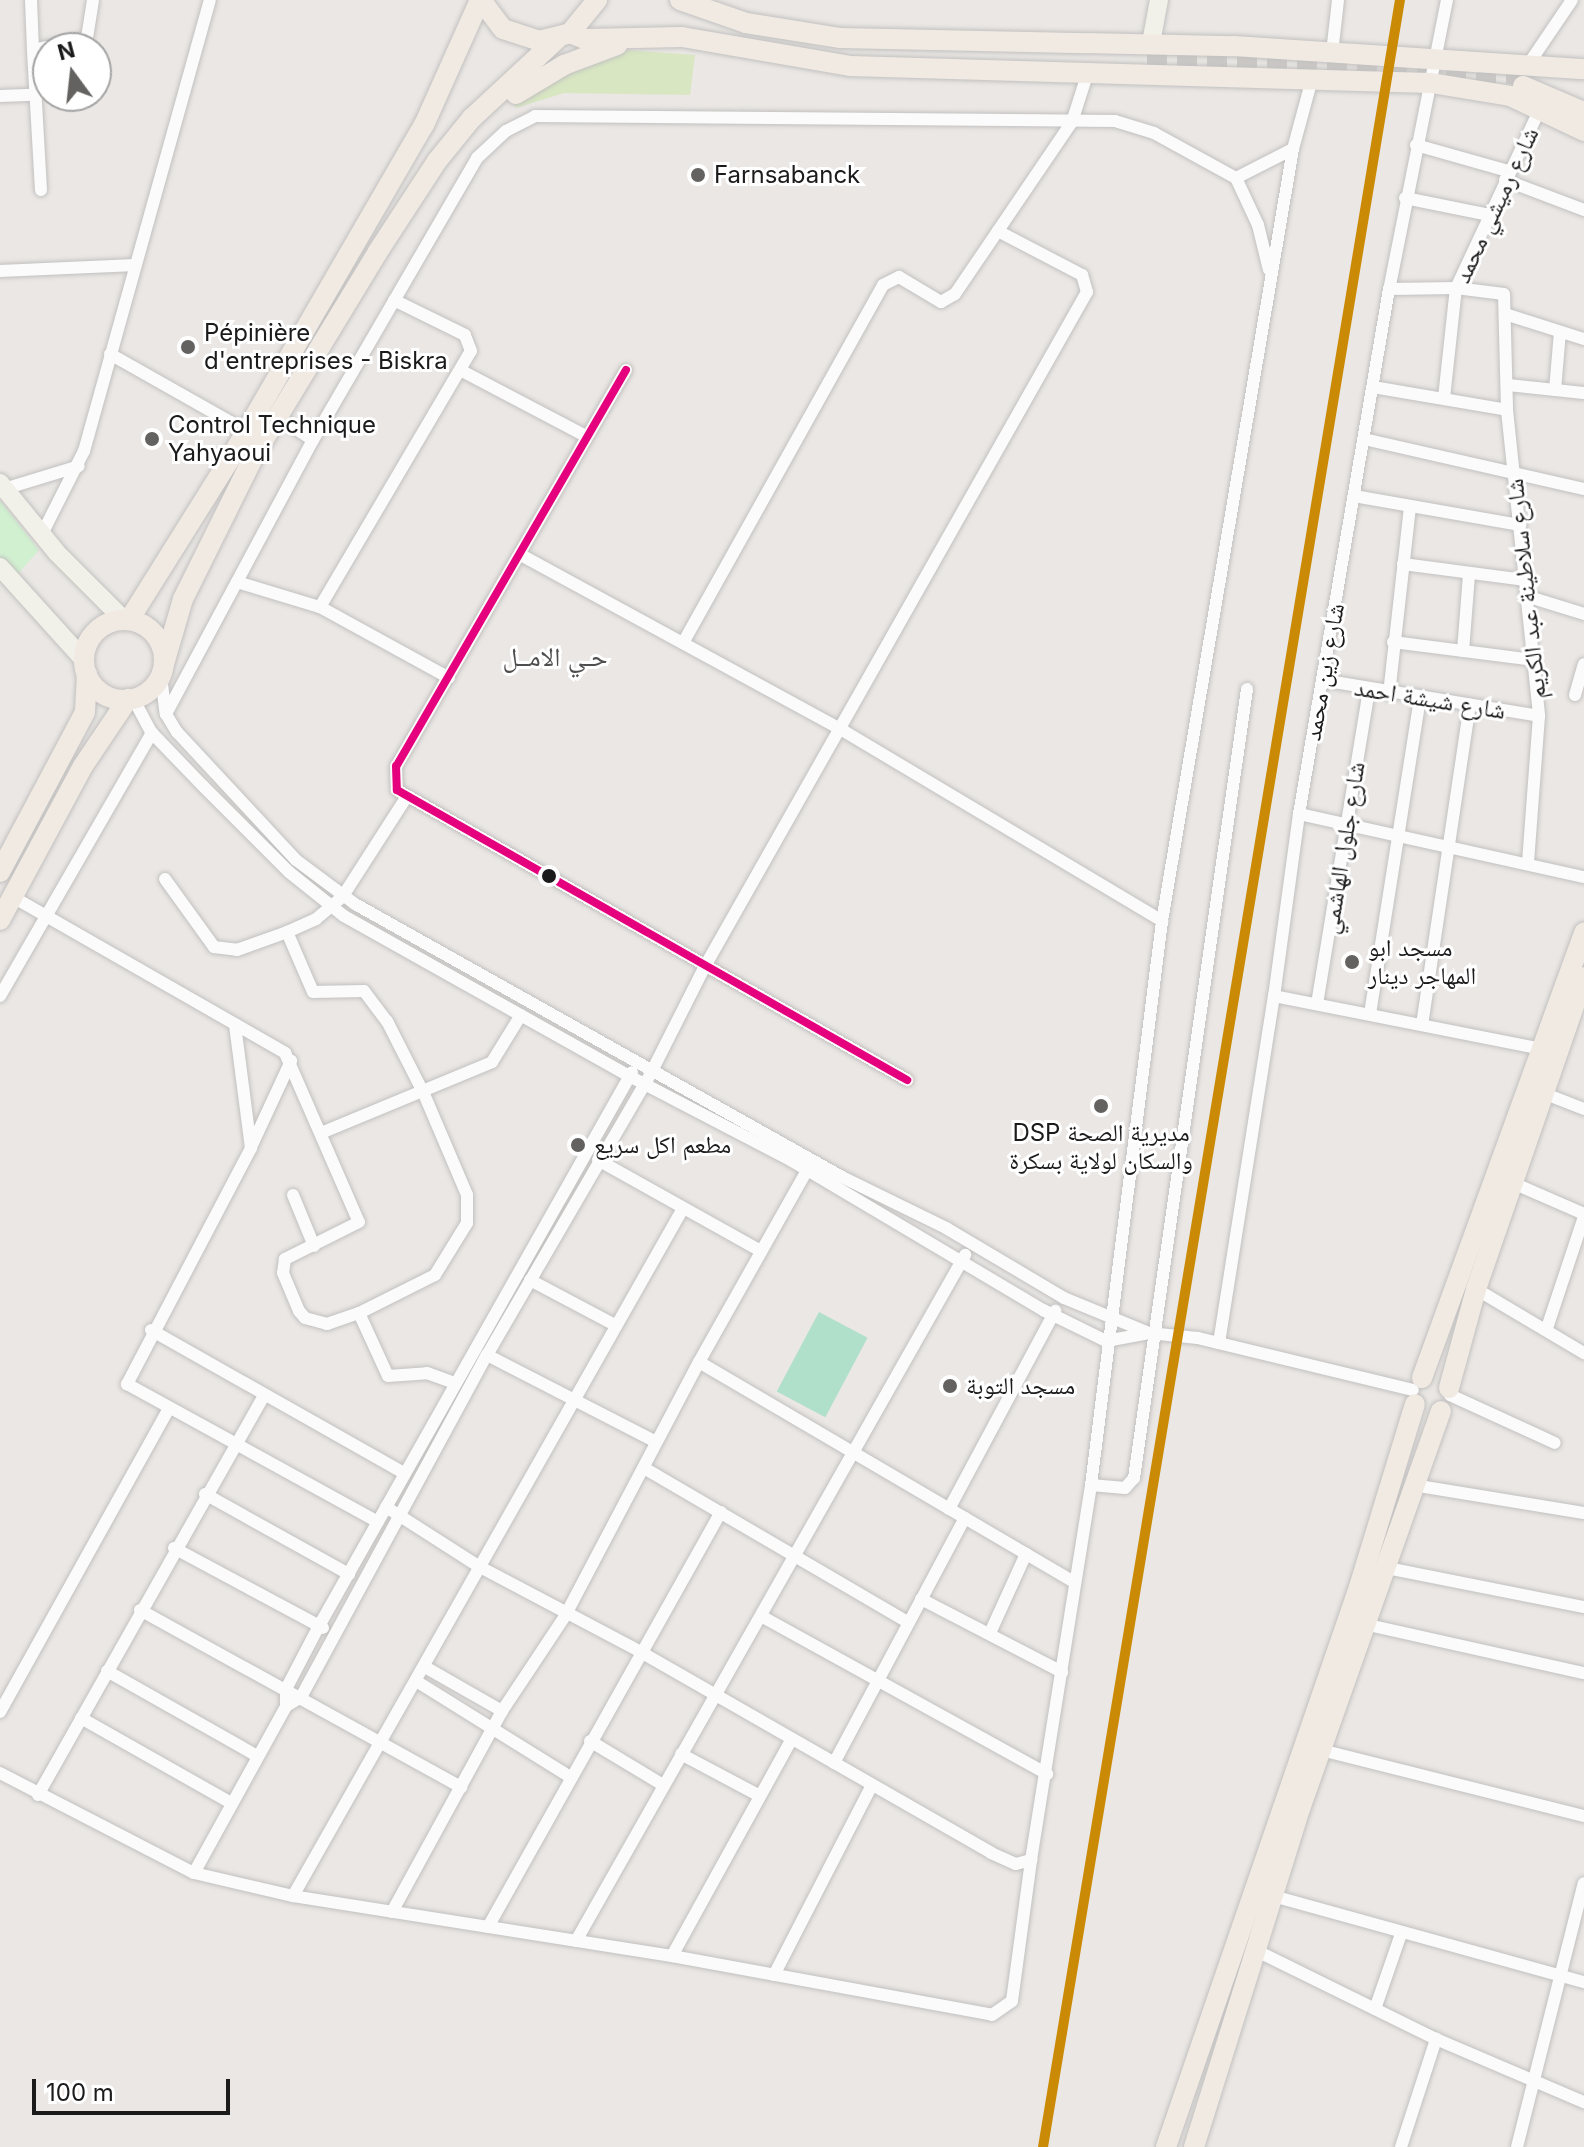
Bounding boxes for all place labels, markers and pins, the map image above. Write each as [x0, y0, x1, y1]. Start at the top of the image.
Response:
place label: Farnsabanck [714, 161, 860, 189]
marker: Farnsabanck [689, 166, 707, 184]
place label: Pépinière d'entreprises - Biskra [204, 319, 448, 375]
marker: Pépinière d'entreprises - Biskra [179, 338, 197, 356]
place label: Control Technique Yahyaoui [168, 411, 376, 467]
marker: Control Technique Yahyaoui [143, 430, 161, 448]
unlabelled marker [541, 868, 557, 884]
place label: مسجد ابو المهاجر دينار [1368, 934, 1476, 990]
marker: مسجد ابو المهاجر دينار [1343, 953, 1361, 971]
marker: DSP مديرية الصحة والسكان لولاية بسكرة [1092, 1097, 1110, 1115]
place label: DSP مديرية الصحة والسكان لولاية بسكرة [1009, 1119, 1193, 1175]
place label: مطعم اكل سريع [594, 1131, 731, 1159]
marker: مطعم اكل سريع [569, 1136, 587, 1154]
place label: مسجد التوبة [966, 1372, 1075, 1400]
marker: مسجد التوبة [941, 1377, 959, 1395]

